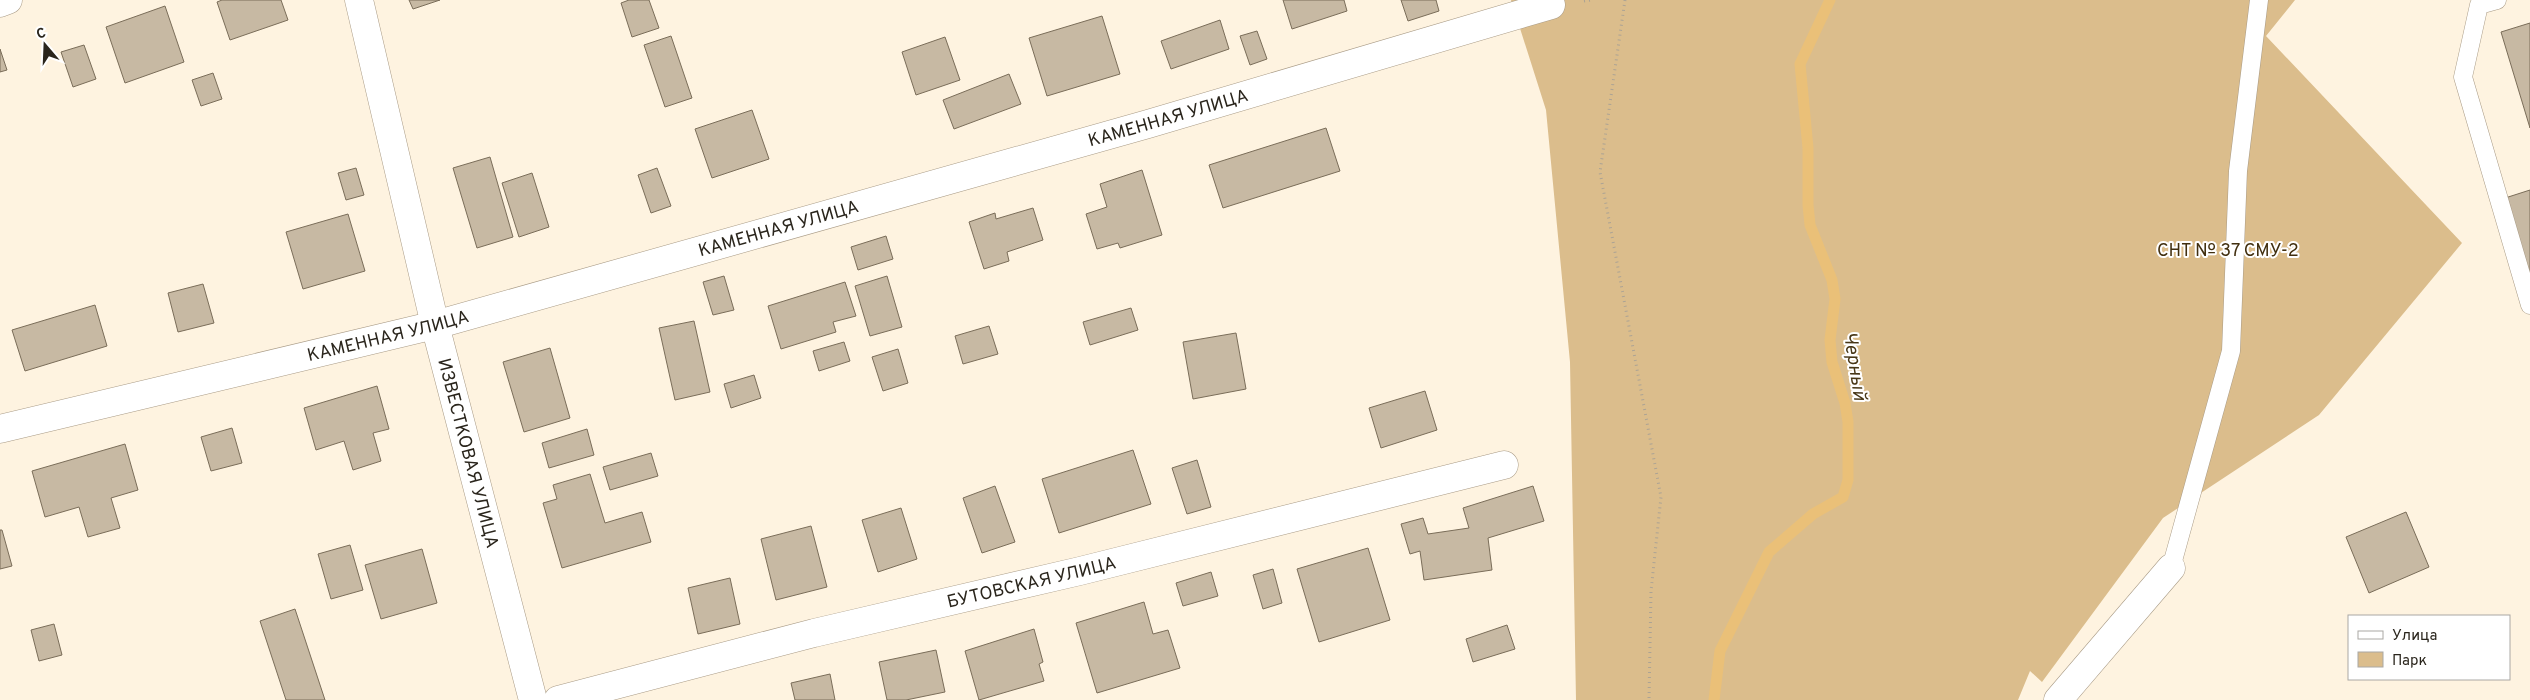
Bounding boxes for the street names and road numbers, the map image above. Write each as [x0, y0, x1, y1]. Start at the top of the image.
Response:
street label: КАМЕННАЯ УЛИЦА [1086, 85, 1251, 153]
street label: КАМЕННАЯ УЛИЦА [696, 196, 862, 263]
street label: КАМЕННАЯ УЛИЦА [305, 306, 472, 368]
street label: ИЗВЕСТКОВАЯ УЛИЦА [431, 356, 503, 551]
street label: БУТОВСКАЯ УЛИЦА [945, 552, 1119, 615]

